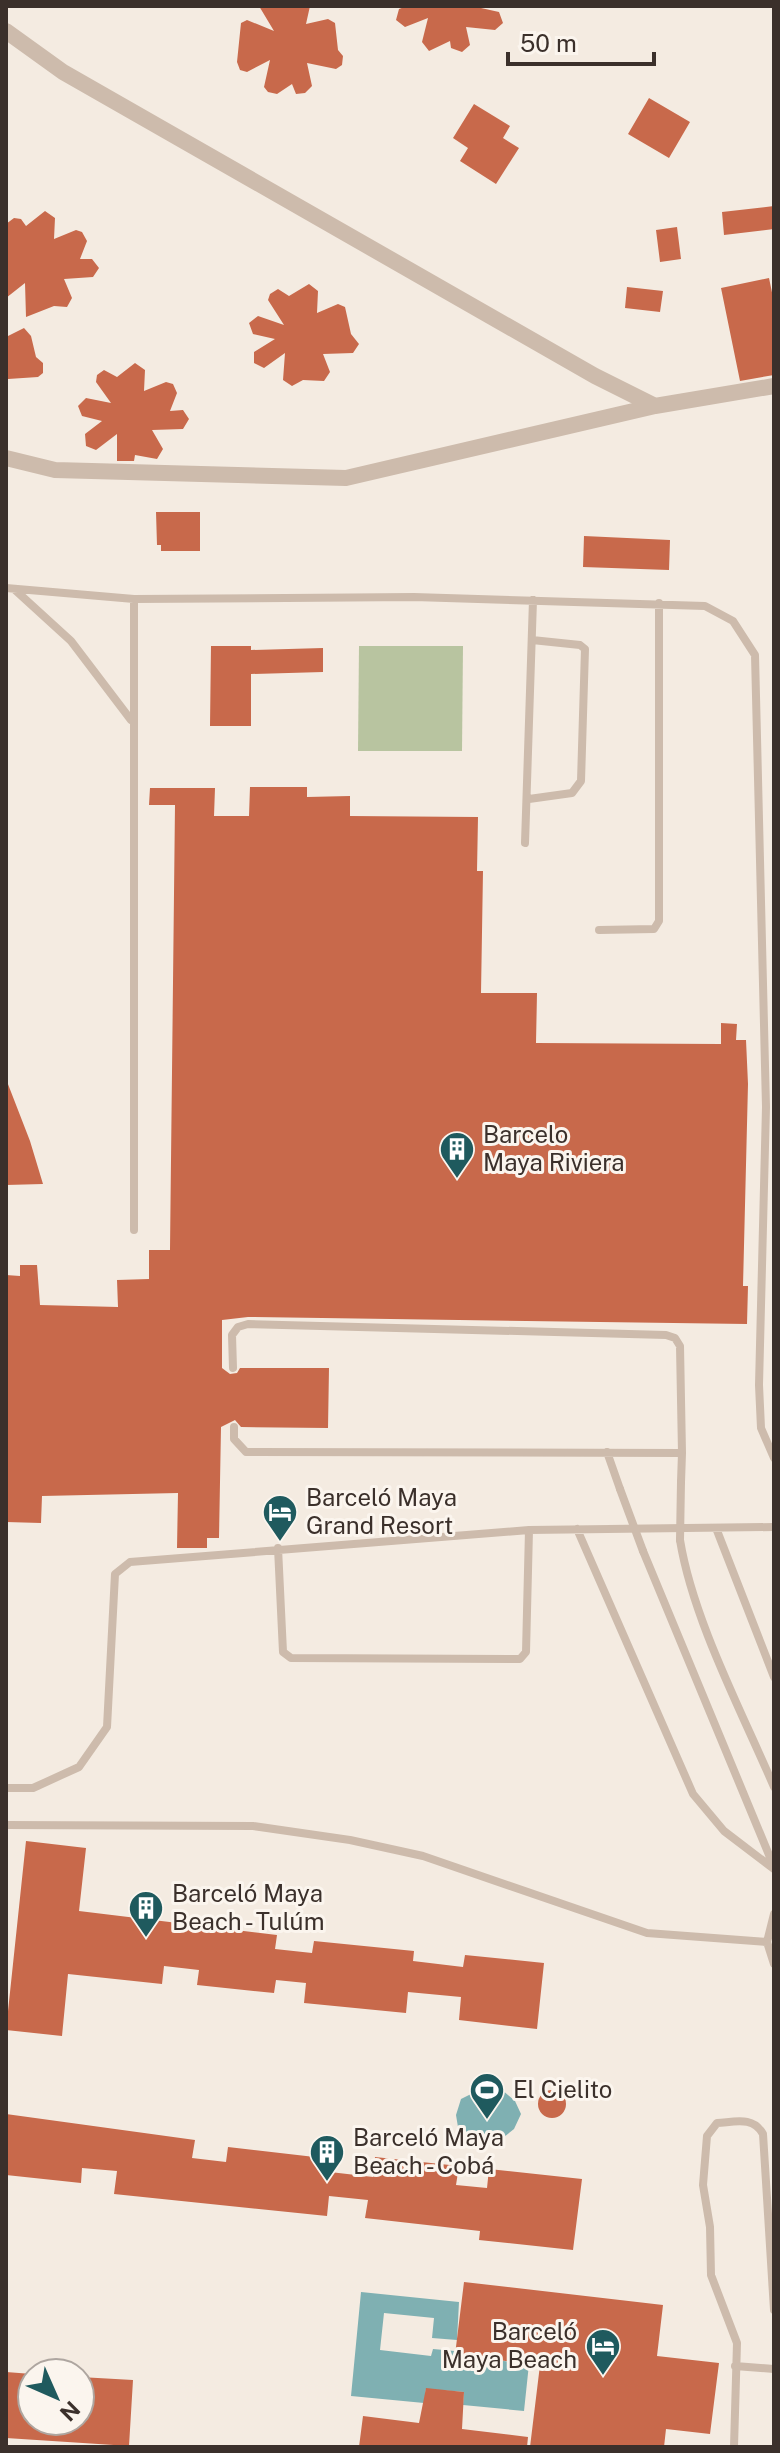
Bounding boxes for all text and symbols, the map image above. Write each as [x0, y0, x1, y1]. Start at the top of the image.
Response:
scale bar [508, 16, 654, 66]
text: 50 m [520, 29, 577, 57]
place label: Barcelo Maya Riviera [483, 1120, 625, 1176]
building icon: Barcelo Maya Riviera [438, 1130, 476, 1180]
place label: Barceló Maya Grand Resort [306, 1483, 457, 1539]
hotel icon: Barceló Maya Grand Resort [261, 1493, 299, 1543]
place label: Barceló Maya Beach - Tulúm [172, 1879, 324, 1935]
building icon: Barceló Maya Beach - Tulúm [127, 1889, 165, 1939]
sports icon: El Cielito [468, 2071, 506, 2121]
place label: El Cielito [513, 2075, 612, 2103]
place label: Barceló Maya Beach - Cobá [353, 2123, 504, 2179]
building icon: Barceló Maya Beach - Cobá [308, 2133, 346, 2183]
place label: Barceló Maya Beach [442, 2317, 577, 2373]
hotel icon: Barceló Maya Beach [584, 2327, 622, 2377]
north arrow [16, 2357, 96, 2437]
text: N [55, 2396, 85, 2426]

